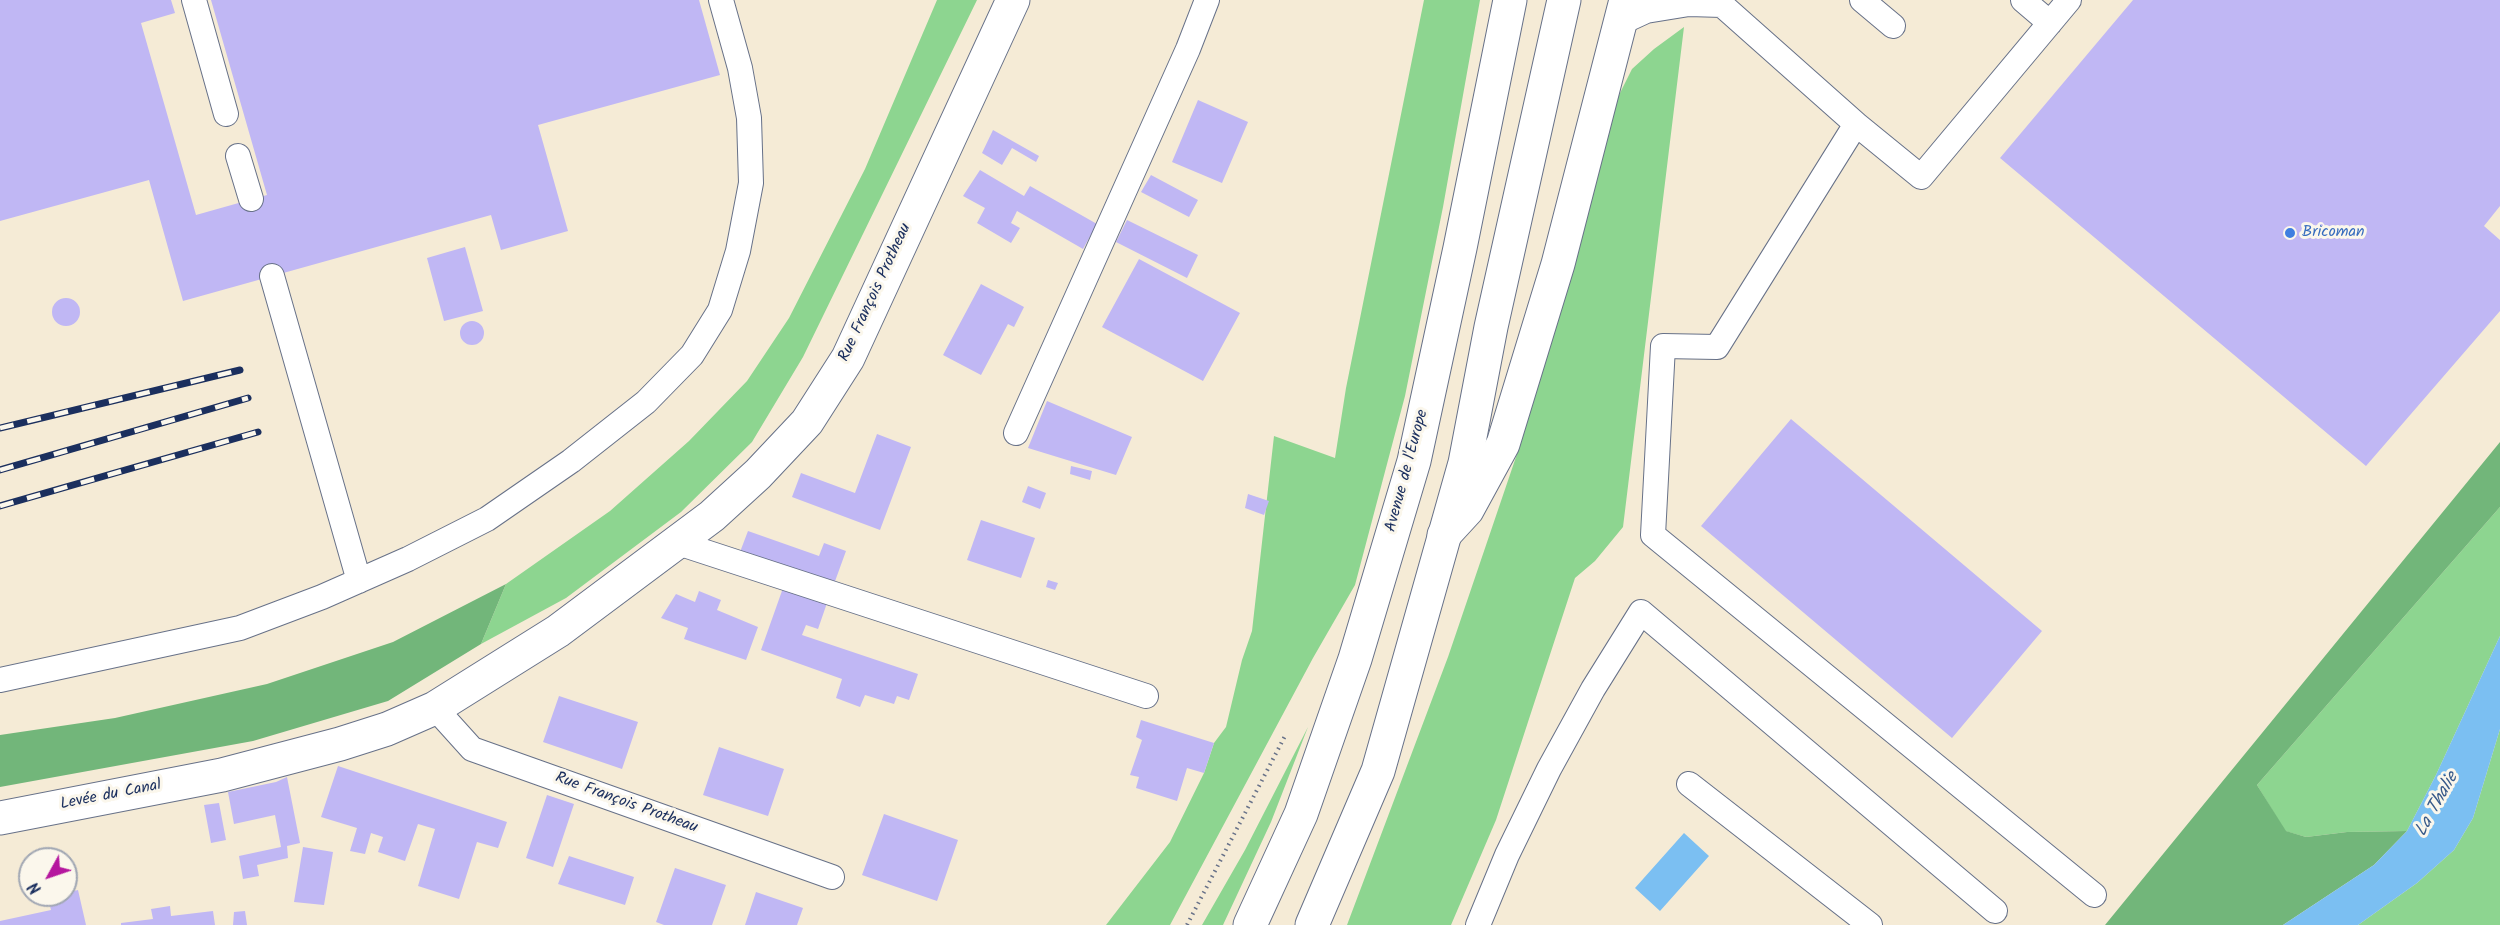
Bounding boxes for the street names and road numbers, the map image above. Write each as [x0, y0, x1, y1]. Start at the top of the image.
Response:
street label: Rue François Protheau [836, 221, 916, 365]
street label: Avenue de l'Europe [1382, 408, 1434, 534]
street label: Rue François Protheau [552, 769, 700, 839]
street label: Levée du Canal [59, 777, 163, 815]

